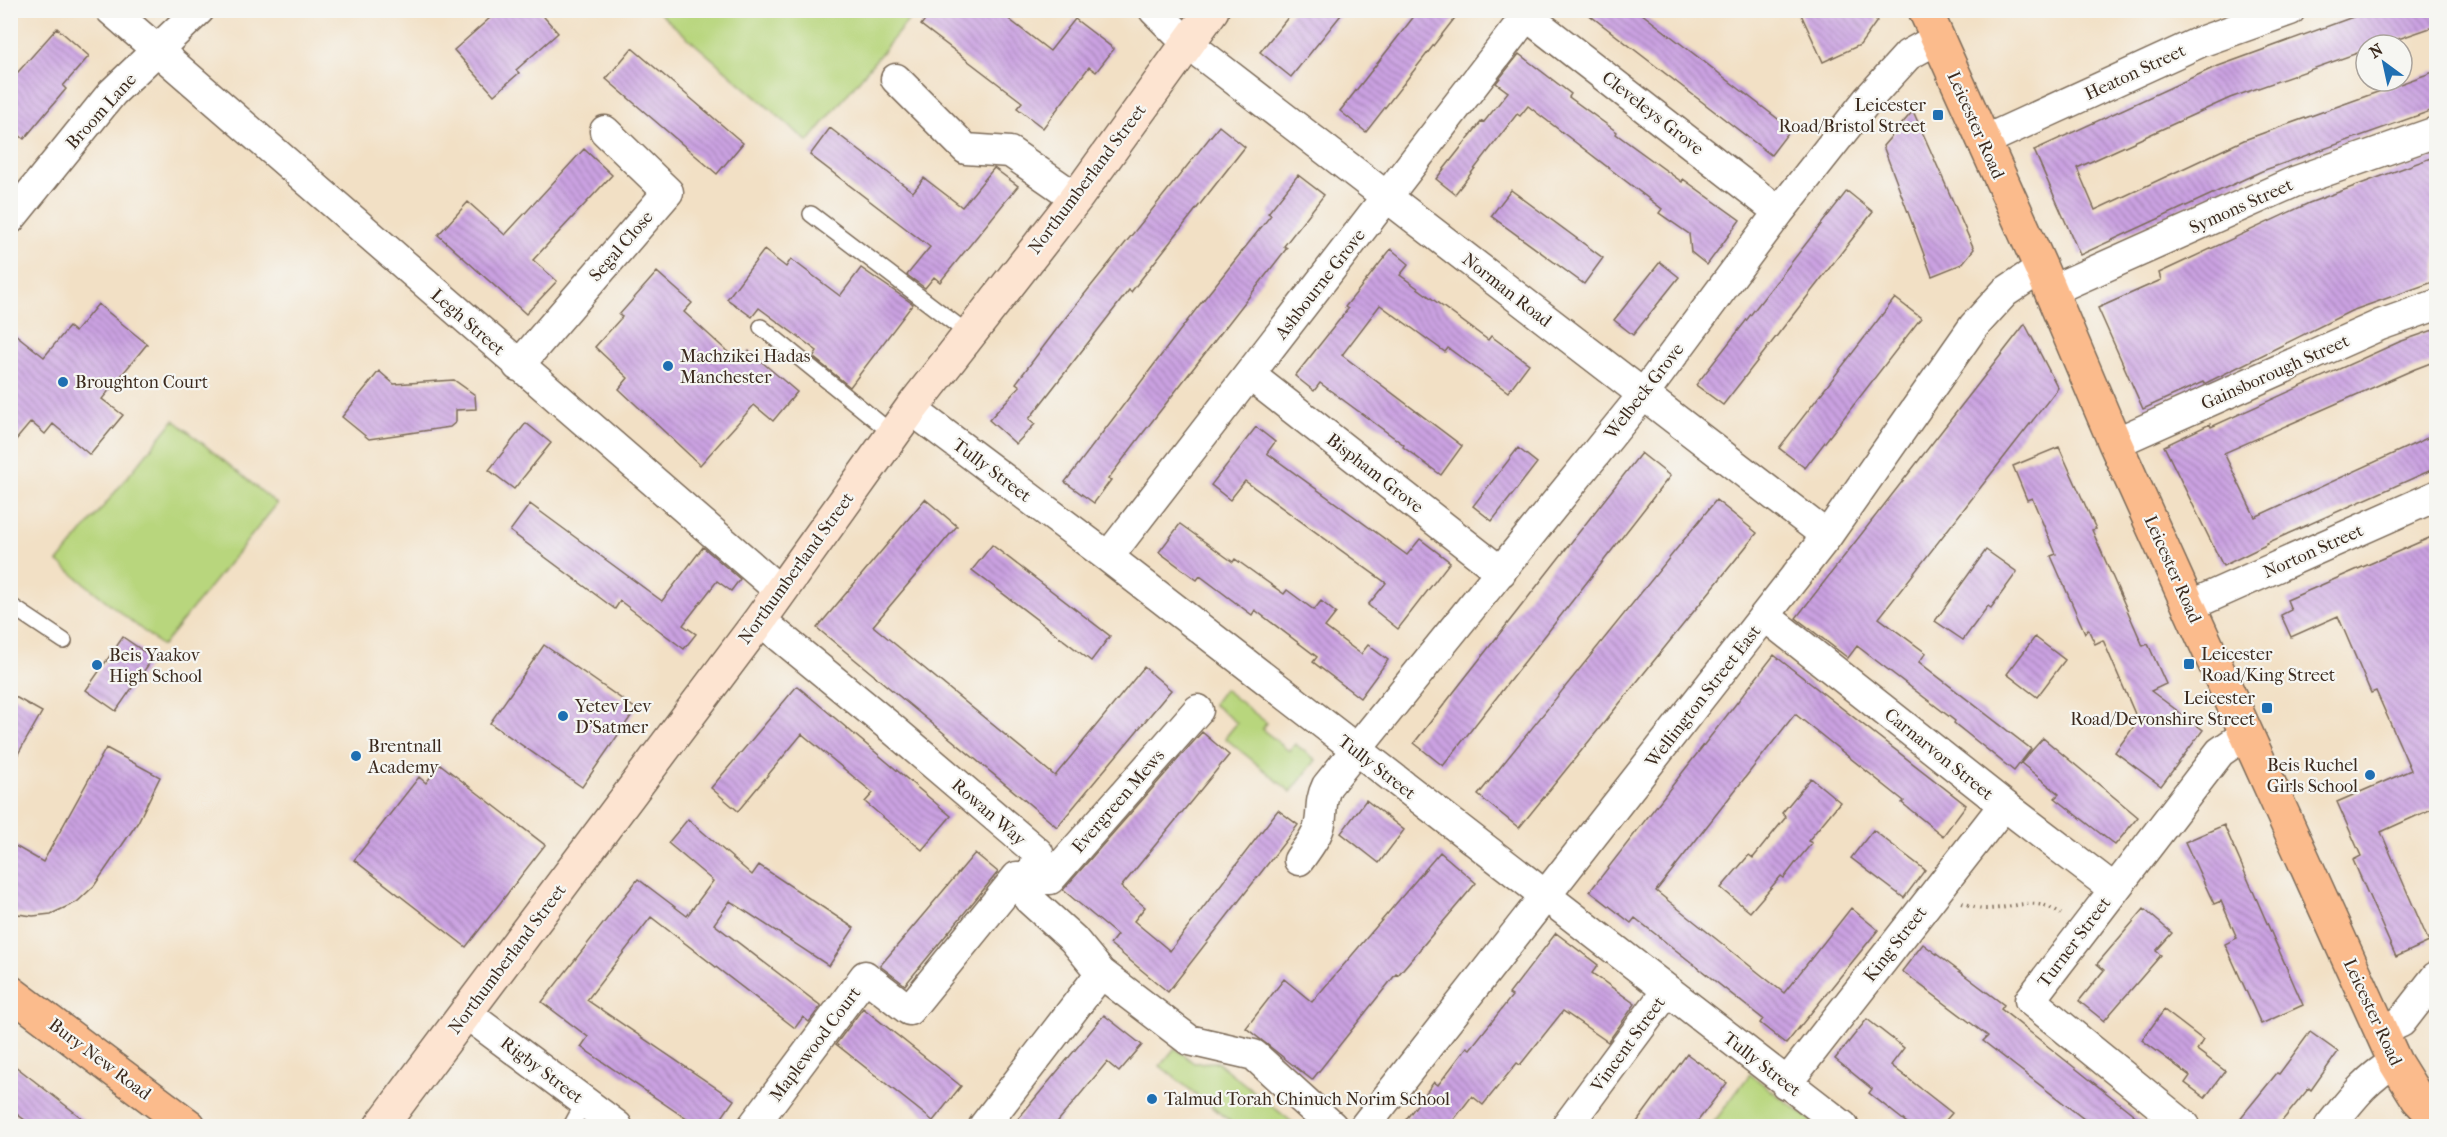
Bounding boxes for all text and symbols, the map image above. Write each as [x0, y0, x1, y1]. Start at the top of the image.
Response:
north arrow [2354, 33, 2414, 93]
text: N [2366, 39, 2387, 62]
street label: Heaton Street [2082, 40, 2189, 105]
street label: Cleveleys Grove [1598, 67, 1708, 160]
street label: Leicester Road [1942, 68, 2009, 182]
street label: Broom Lane [62, 69, 141, 154]
place label: Leicester Road/Bristol Street [1778, 95, 1927, 137]
street label: Northumberland Street [1024, 100, 1151, 258]
marker: Leicester Road/Bristol Street [1931, 108, 1945, 122]
street label: Symons Street [2186, 174, 2297, 239]
street label: Segal Close [585, 207, 658, 286]
street label: Ashbourne Grove [1270, 225, 1370, 344]
street label: Norman Road [1458, 249, 1556, 332]
street label: Legh Street [426, 285, 509, 361]
street label: Gainsborough Street [2198, 330, 2353, 415]
street label: Welbeck Grove [1600, 339, 1688, 444]
place label: Machzikei Hadas Manchester [680, 346, 811, 388]
marker: Machzikei Hadas Manchester [661, 359, 675, 373]
place label: Broughton Court [75, 372, 209, 393]
marker: Broughton Court [56, 375, 70, 389]
street label: Bispham Grove [1322, 429, 1427, 518]
street label: Tully Street [948, 434, 1035, 507]
street label: Northumberland Street [734, 488, 859, 648]
street label: Leicester Road [2139, 512, 2206, 626]
street label: Norton Street [2260, 520, 2367, 583]
street label: Wellington Street East [1641, 621, 1766, 772]
place label: Leicester Road/King Street [2201, 644, 2336, 686]
place label: Beis Yaakov High School [109, 645, 202, 687]
marker: Leicester Road/King Street [2182, 657, 2196, 671]
marker: Beis Yaakov High School [90, 658, 104, 672]
place label: Leicester Road/Devonshire Street [2070, 688, 2256, 730]
place label: Yetev Lev D'Satmer [574, 696, 652, 738]
marker: Leicester Road/Devonshire Street [2260, 701, 2274, 715]
street label: Carnarvon Street [1880, 704, 1998, 805]
marker: Yetev Lev D'Satmer [556, 709, 570, 723]
street label: Tully Street [1334, 731, 1420, 804]
place label: Brentnall Academy [367, 736, 442, 778]
street label: Evergreen Mews [1068, 745, 1169, 857]
marker: Brentnall Academy [349, 749, 363, 763]
place label: Beis Ruchel Girls School [2267, 755, 2358, 797]
marker: Beis Ruchel Girls School [2363, 768, 2377, 782]
street label: Rowan Way [947, 774, 1031, 851]
street label: Northumberland Street [444, 880, 571, 1038]
street label: Turner Street [2034, 892, 2116, 992]
street label: King Street [1859, 902, 1932, 986]
street label: Leicester Road [2339, 955, 2407, 1069]
street label: Maplewood Court [765, 982, 866, 1106]
street label: Vincent Street [1586, 992, 1670, 1097]
street label: Bury New Road [45, 1014, 155, 1105]
street label: Tully Street [1719, 1028, 1805, 1101]
street label: Rigby Street [496, 1033, 588, 1109]
place label: Talmud Torah Chinuch Norim School [1164, 1089, 1450, 1110]
marker: Talmud Torah Chinuch Norim School [1145, 1092, 1159, 1106]

